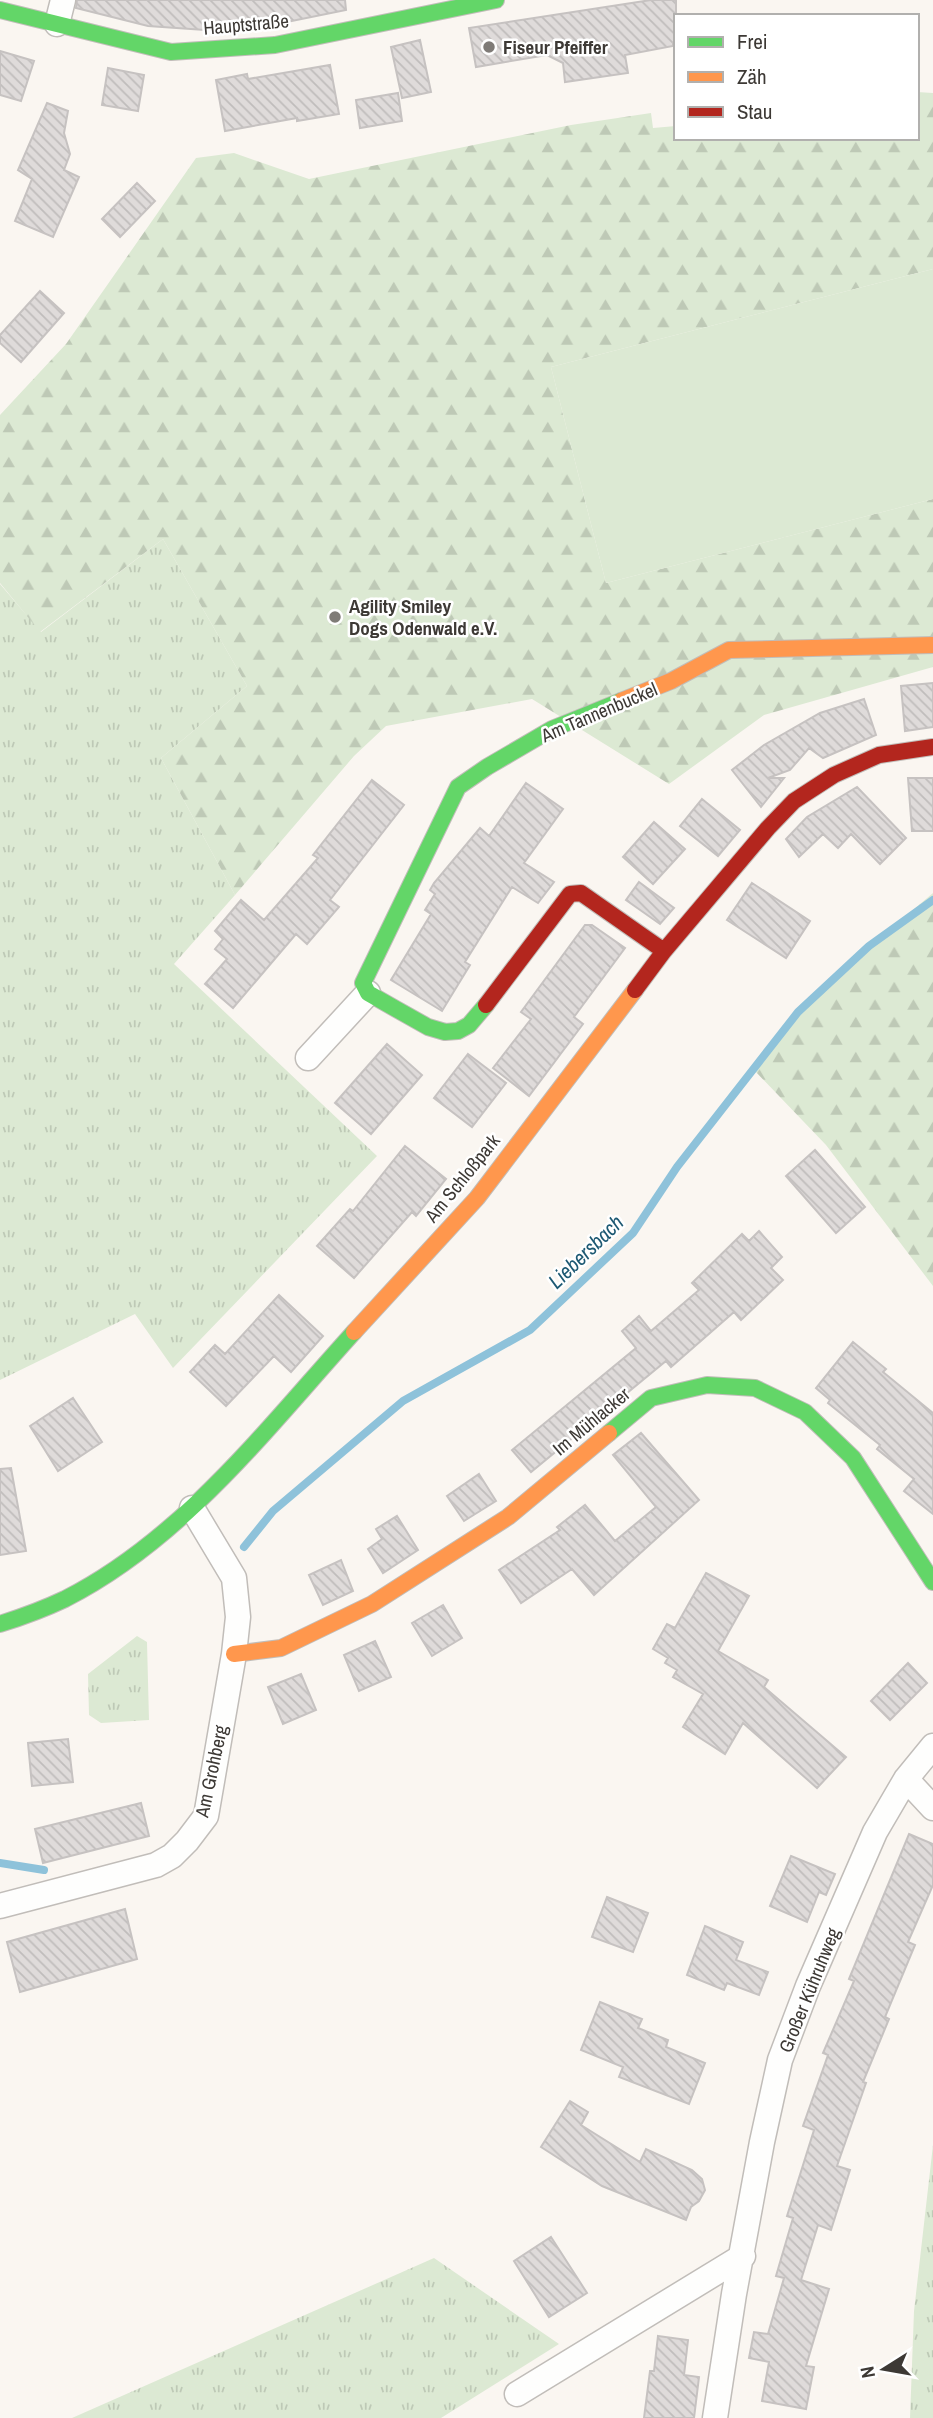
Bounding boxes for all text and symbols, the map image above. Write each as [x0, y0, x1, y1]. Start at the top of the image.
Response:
street label: Hauptstraße [202, 7, 290, 41]
legend [674, 14, 919, 140]
text: Frei [737, 27, 768, 56]
place label: Fiseur Pfeiffer [503, 34, 608, 60]
marker: Fiseur Pfeiffer [481, 39, 497, 55]
text: Zäh [737, 62, 767, 91]
text: Stau [737, 97, 772, 126]
place label: Agility Smiley Dogs Odenwald e.V. [349, 593, 497, 641]
marker: Agility Smiley Dogs Odenwald e.V. [327, 609, 343, 625]
street label: Am Tannenbuckel [536, 676, 661, 749]
street label: Am Schloßpark [418, 1128, 506, 1228]
water label: Liebersbach [541, 1208, 630, 1295]
street label: Im Mühlacker [547, 1380, 636, 1461]
street label: Am Grohberg [188, 1722, 234, 1820]
street label: Großer Kühruhweg [772, 1923, 846, 2056]
north arrow [849, 2334, 919, 2404]
text: N [853, 2364, 881, 2380]

